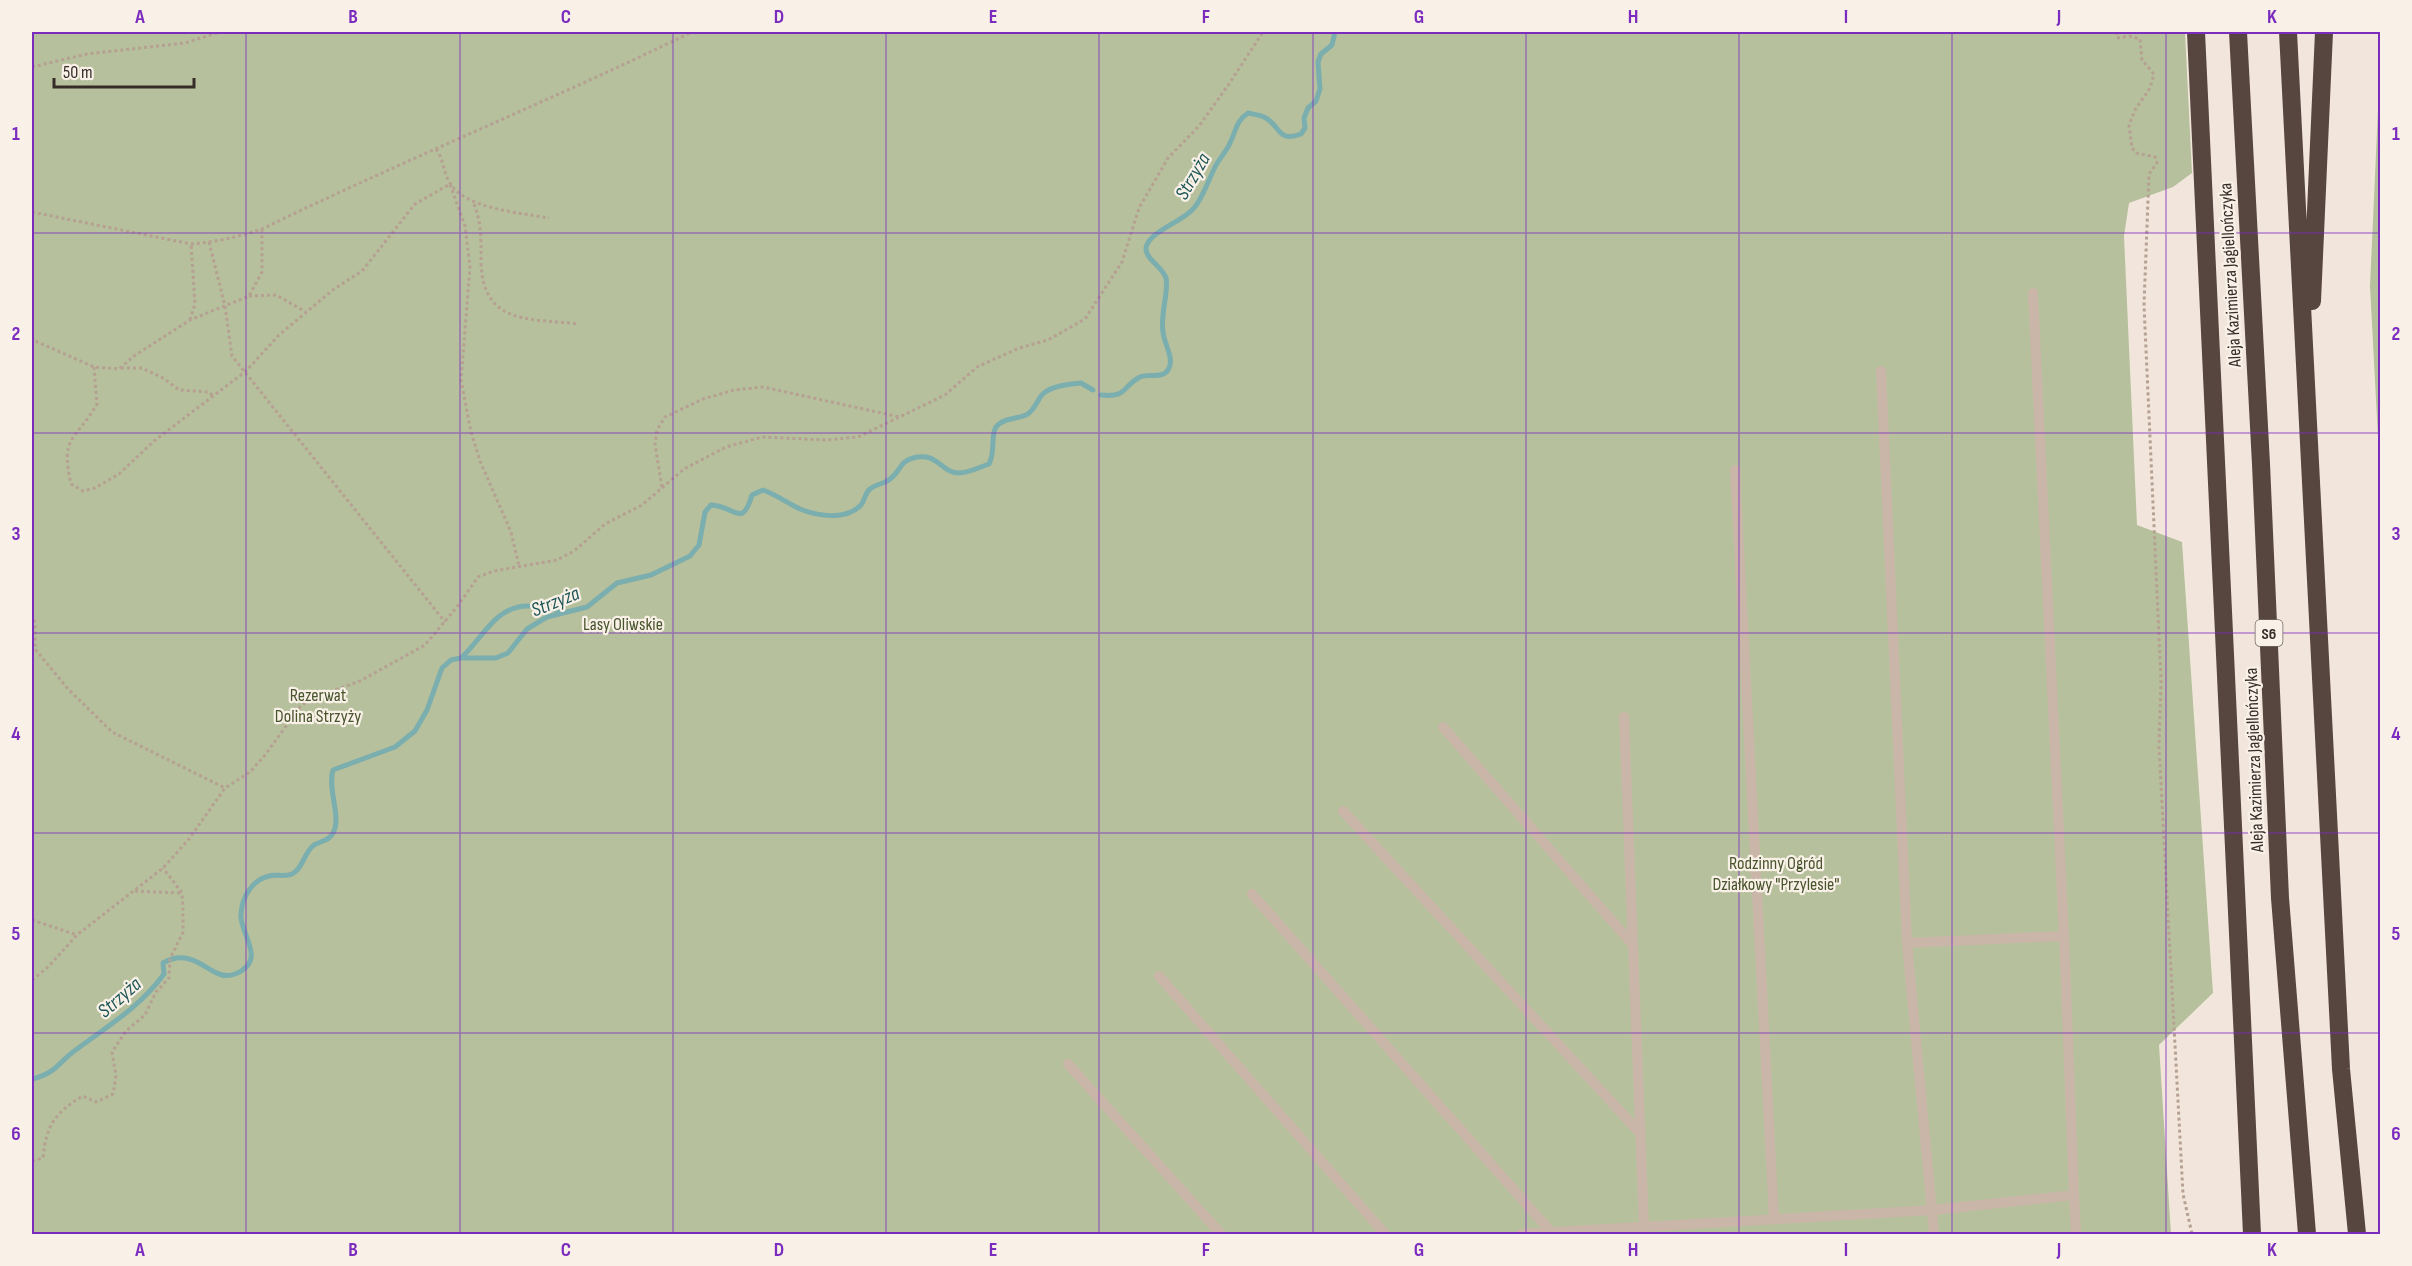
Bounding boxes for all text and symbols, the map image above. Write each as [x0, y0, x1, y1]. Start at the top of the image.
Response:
text: A [134, 5, 145, 29]
text: B [348, 5, 358, 29]
text: C [561, 5, 571, 29]
text: D [774, 5, 784, 29]
text: E [989, 5, 997, 29]
text: F [1202, 5, 1210, 29]
text: G [1414, 5, 1424, 29]
text: H [1628, 5, 1638, 29]
text: I [1844, 5, 1848, 29]
text: J [2056, 5, 2061, 29]
text: K [2267, 5, 2277, 29]
scale bar [54, 51, 194, 89]
text: 50 m [63, 62, 93, 83]
text: 1 [12, 122, 20, 146]
text: 1 [2392, 122, 2400, 146]
water label: Strzyża [1170, 149, 1216, 204]
street label: Aleja Kazimierza Jagiellończyka [2215, 182, 2246, 369]
text: 2 [12, 322, 20, 346]
text: 2 [2392, 322, 2400, 346]
text: 3 [12, 522, 21, 546]
text: 3 [2392, 522, 2401, 546]
water label: Strzyża [528, 581, 583, 622]
park label: Lasy Oliwskie [583, 614, 663, 635]
road number: S6 [2256, 620, 2282, 646]
street label: Aleja Kazimierza Jagiellończyka [2241, 667, 2268, 854]
park label: Rezerwat Dolina Strzyży [275, 685, 361, 727]
text: 4 [11, 722, 21, 746]
text: 4 [2391, 722, 2401, 746]
park label: Rodzinny Ogród Działkowy "Przylesie" [1712, 853, 1840, 895]
text: 5 [12, 922, 21, 946]
text: 5 [2392, 922, 2401, 946]
water label: Strzyża [93, 972, 146, 1023]
text: 6 [11, 1122, 21, 1146]
text: 6 [2391, 1122, 2401, 1146]
text: A [134, 1238, 145, 1262]
text: B [348, 1238, 358, 1262]
text: C [561, 1238, 571, 1262]
text: D [774, 1238, 784, 1262]
text: E [989, 1238, 997, 1262]
text: F [1202, 1238, 1210, 1262]
text: G [1414, 1238, 1424, 1262]
text: H [1628, 1238, 1638, 1262]
text: I [1844, 1238, 1848, 1262]
text: J [2056, 1238, 2061, 1262]
text: K [2267, 1238, 2277, 1262]

